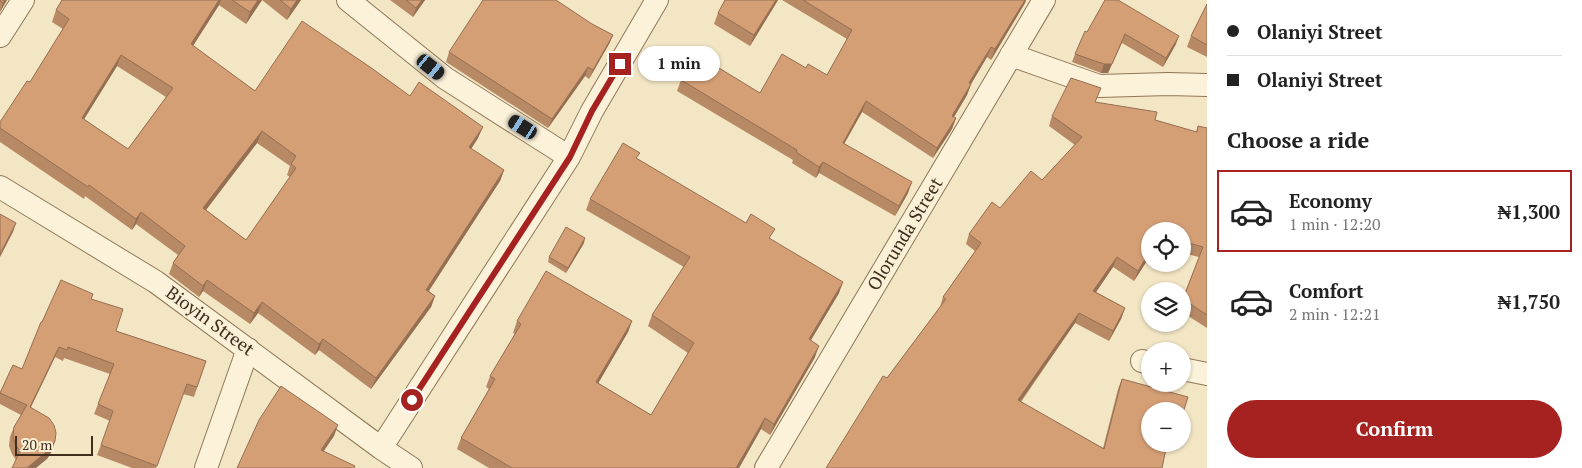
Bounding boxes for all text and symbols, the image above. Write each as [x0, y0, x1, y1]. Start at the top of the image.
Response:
text: Olaniyi Street [1257, 19, 1383, 44]
callout: 1 min [638, 46, 720, 82]
car [414, 52, 447, 82]
text: 1 min [657, 52, 701, 74]
route end [609, 53, 631, 75]
text: Olaniyi Street [1257, 67, 1383, 92]
car [506, 113, 539, 141]
text: Choose a ride [1227, 125, 1369, 154]
street label: Olorunda Street [861, 172, 948, 295]
text: Economy [1289, 188, 1372, 213]
icon: car [1229, 189, 1274, 234]
text: ₦1,300 [1498, 199, 1560, 224]
text: 1 min · 12:20 [1289, 213, 1381, 235]
map controls [1141, 222, 1191, 452]
button: locate [1141, 222, 1191, 272]
text: Comfort [1289, 278, 1364, 303]
icon: car [1229, 279, 1274, 324]
street label: Bioyin Street [162, 280, 260, 361]
button: layers [1141, 282, 1191, 332]
text: ₦1,750 [1498, 289, 1560, 314]
text: 2 min · 12:21 [1289, 303, 1381, 325]
button: + [1141, 342, 1191, 392]
route start [401, 389, 423, 411]
button: Confirm [1227, 400, 1562, 458]
button: − [1141, 402, 1191, 452]
scale bar [15, 433, 92, 456]
text: 20 m [22, 435, 52, 454]

